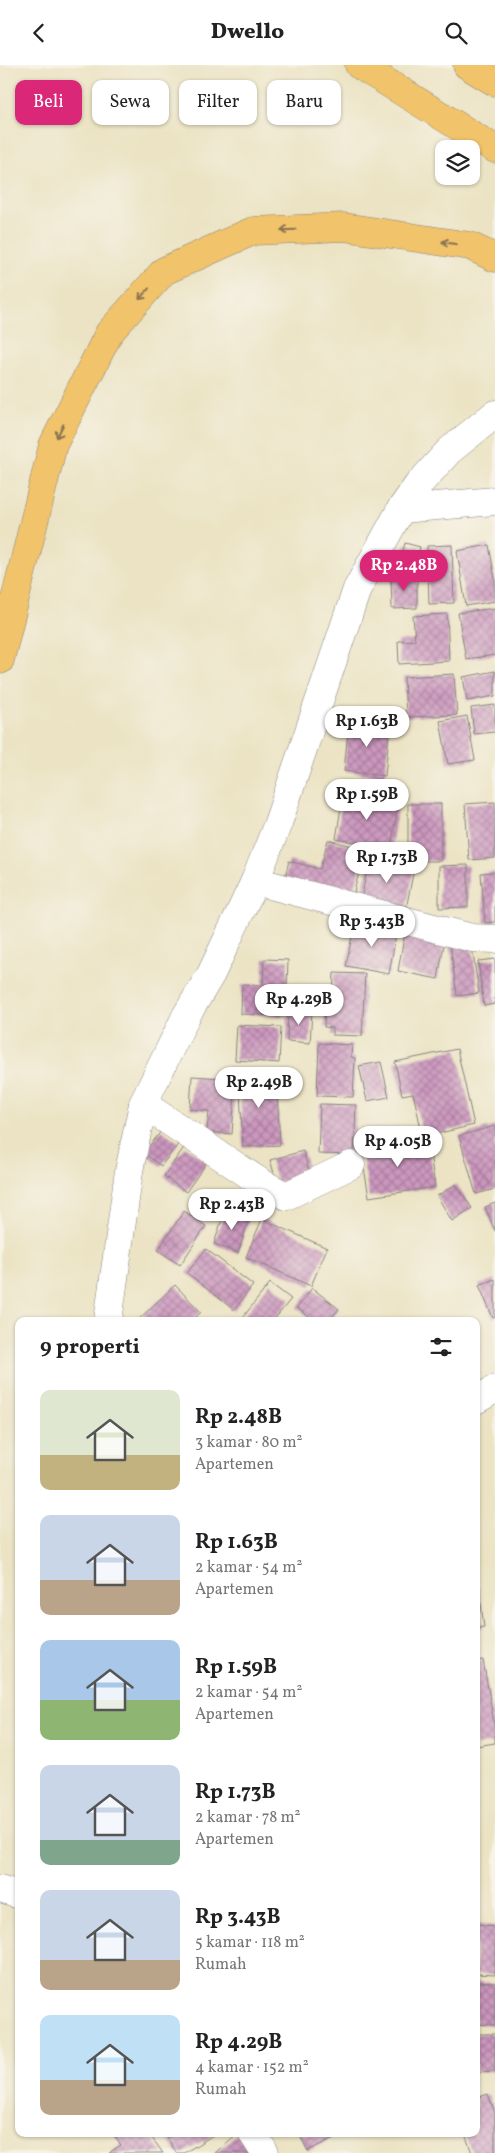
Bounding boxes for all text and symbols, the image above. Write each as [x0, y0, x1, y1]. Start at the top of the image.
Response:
text: Dwello [211, 17, 284, 48]
icon: back [25, 19, 53, 47]
icon: search [442, 19, 470, 47]
chip: Beli [15, 80, 82, 125]
chip: Sewa [92, 80, 169, 125]
chip: Filter [179, 80, 257, 125]
chip: Baru [267, 80, 341, 125]
map controls [435, 140, 480, 185]
button: layers [435, 140, 480, 185]
one-way arrow [280, 225, 296, 234]
one-way arrow [441, 238, 457, 248]
one-way arrow [138, 287, 150, 300]
one-way arrow [55, 423, 64, 438]
pin: Rp 2.48B [352, 549, 456, 592]
text: Rp 2.48B [371, 555, 437, 577]
pin: Rp 1.63B [315, 705, 419, 748]
text: Rp 1.63B [335, 711, 399, 733]
pin: Rp 1.59B [315, 779, 419, 821]
text: Rp 1.59B [336, 784, 398, 806]
pin: Rp 1.73B [335, 841, 439, 884]
text: Rp 1.73B [356, 847, 418, 869]
pin: Rp 3.43B [320, 905, 424, 948]
text: Rp 3.43B [339, 911, 405, 933]
pin: Rp 4.29B [247, 983, 351, 1026]
text: Rp 4.29B [266, 989, 332, 1011]
pin: Rp 2.49B [207, 1067, 311, 1109]
text: Rp 2.49B [226, 1072, 292, 1094]
pin: Rp 4.05B [346, 1125, 450, 1168]
text: Rp 4.05B [365, 1131, 431, 1153]
pin: Rp 2.43B [180, 1189, 284, 1231]
text: Rp 2.43B [199, 1194, 265, 1216]
text: 9 properti [40, 1333, 140, 1362]
icon: filters [427, 1333, 455, 1361]
text: Rp 2.48B [195, 1403, 282, 1432]
icon: home [80, 1410, 140, 1470]
text: 3 kamar · 80 m² [195, 1432, 303, 1454]
text: Apartemen [195, 1454, 274, 1476]
text: Rp 1.63B [195, 1528, 278, 1557]
icon: home [80, 1535, 140, 1595]
text: 2 kamar · 54 m² [195, 1557, 302, 1579]
text: Apartemen [195, 1579, 274, 1601]
text: Rp 1.59B [195, 1653, 277, 1682]
icon: home [80, 1660, 140, 1720]
text: 2 kamar · 54 m² [195, 1682, 302, 1704]
text: Apartemen [195, 1704, 274, 1726]
text: Rp 1.73B [195, 1778, 275, 1807]
icon: home [80, 1785, 140, 1845]
text: 2 kamar · 78 m² [195, 1807, 301, 1829]
text: Apartemen [195, 1829, 274, 1851]
text: Rp 3.43B [195, 1903, 281, 1932]
icon: home [80, 1910, 140, 1970]
text: 5 kamar · 118 m² [195, 1932, 305, 1954]
text: Rumah [195, 1954, 247, 1976]
text: Rp 4.29B [195, 2028, 282, 2057]
icon: home [80, 2035, 140, 2095]
text: 4 kamar · 152 m² [195, 2057, 309, 2079]
text: Rumah [195, 2079, 247, 2101]

